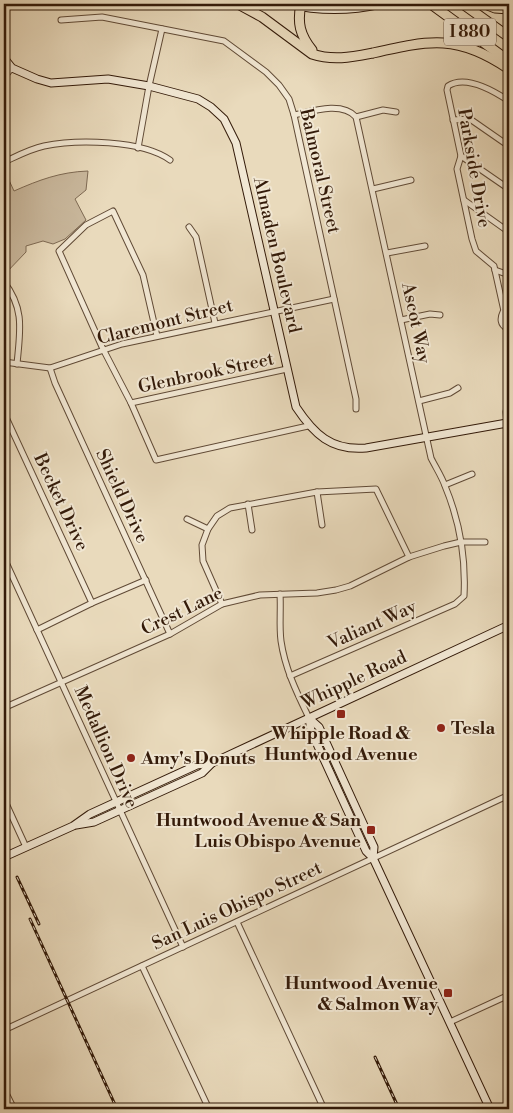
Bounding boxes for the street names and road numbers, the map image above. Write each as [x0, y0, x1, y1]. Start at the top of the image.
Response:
road number: I 880 [444, 18, 496, 46]
street label: Balmoral Street [294, 105, 346, 236]
street label: Parkside Drive [452, 106, 496, 230]
street label: Almaden Boulevard [248, 174, 306, 336]
street label: Ascot Way [396, 279, 436, 366]
street label: Claremont Street [95, 294, 236, 350]
street label: Glenbrook Street [136, 347, 277, 399]
street label: Shield Drive [90, 445, 154, 547]
street label: Becket Drive [28, 449, 94, 554]
street label: Crest Lane [137, 581, 227, 641]
street label: Valiant Way [323, 595, 420, 655]
street label: Whipple Road [297, 645, 411, 715]
street label: Medallion Drive [69, 682, 143, 812]
street label: San Luis Obispo Street [148, 856, 326, 955]

